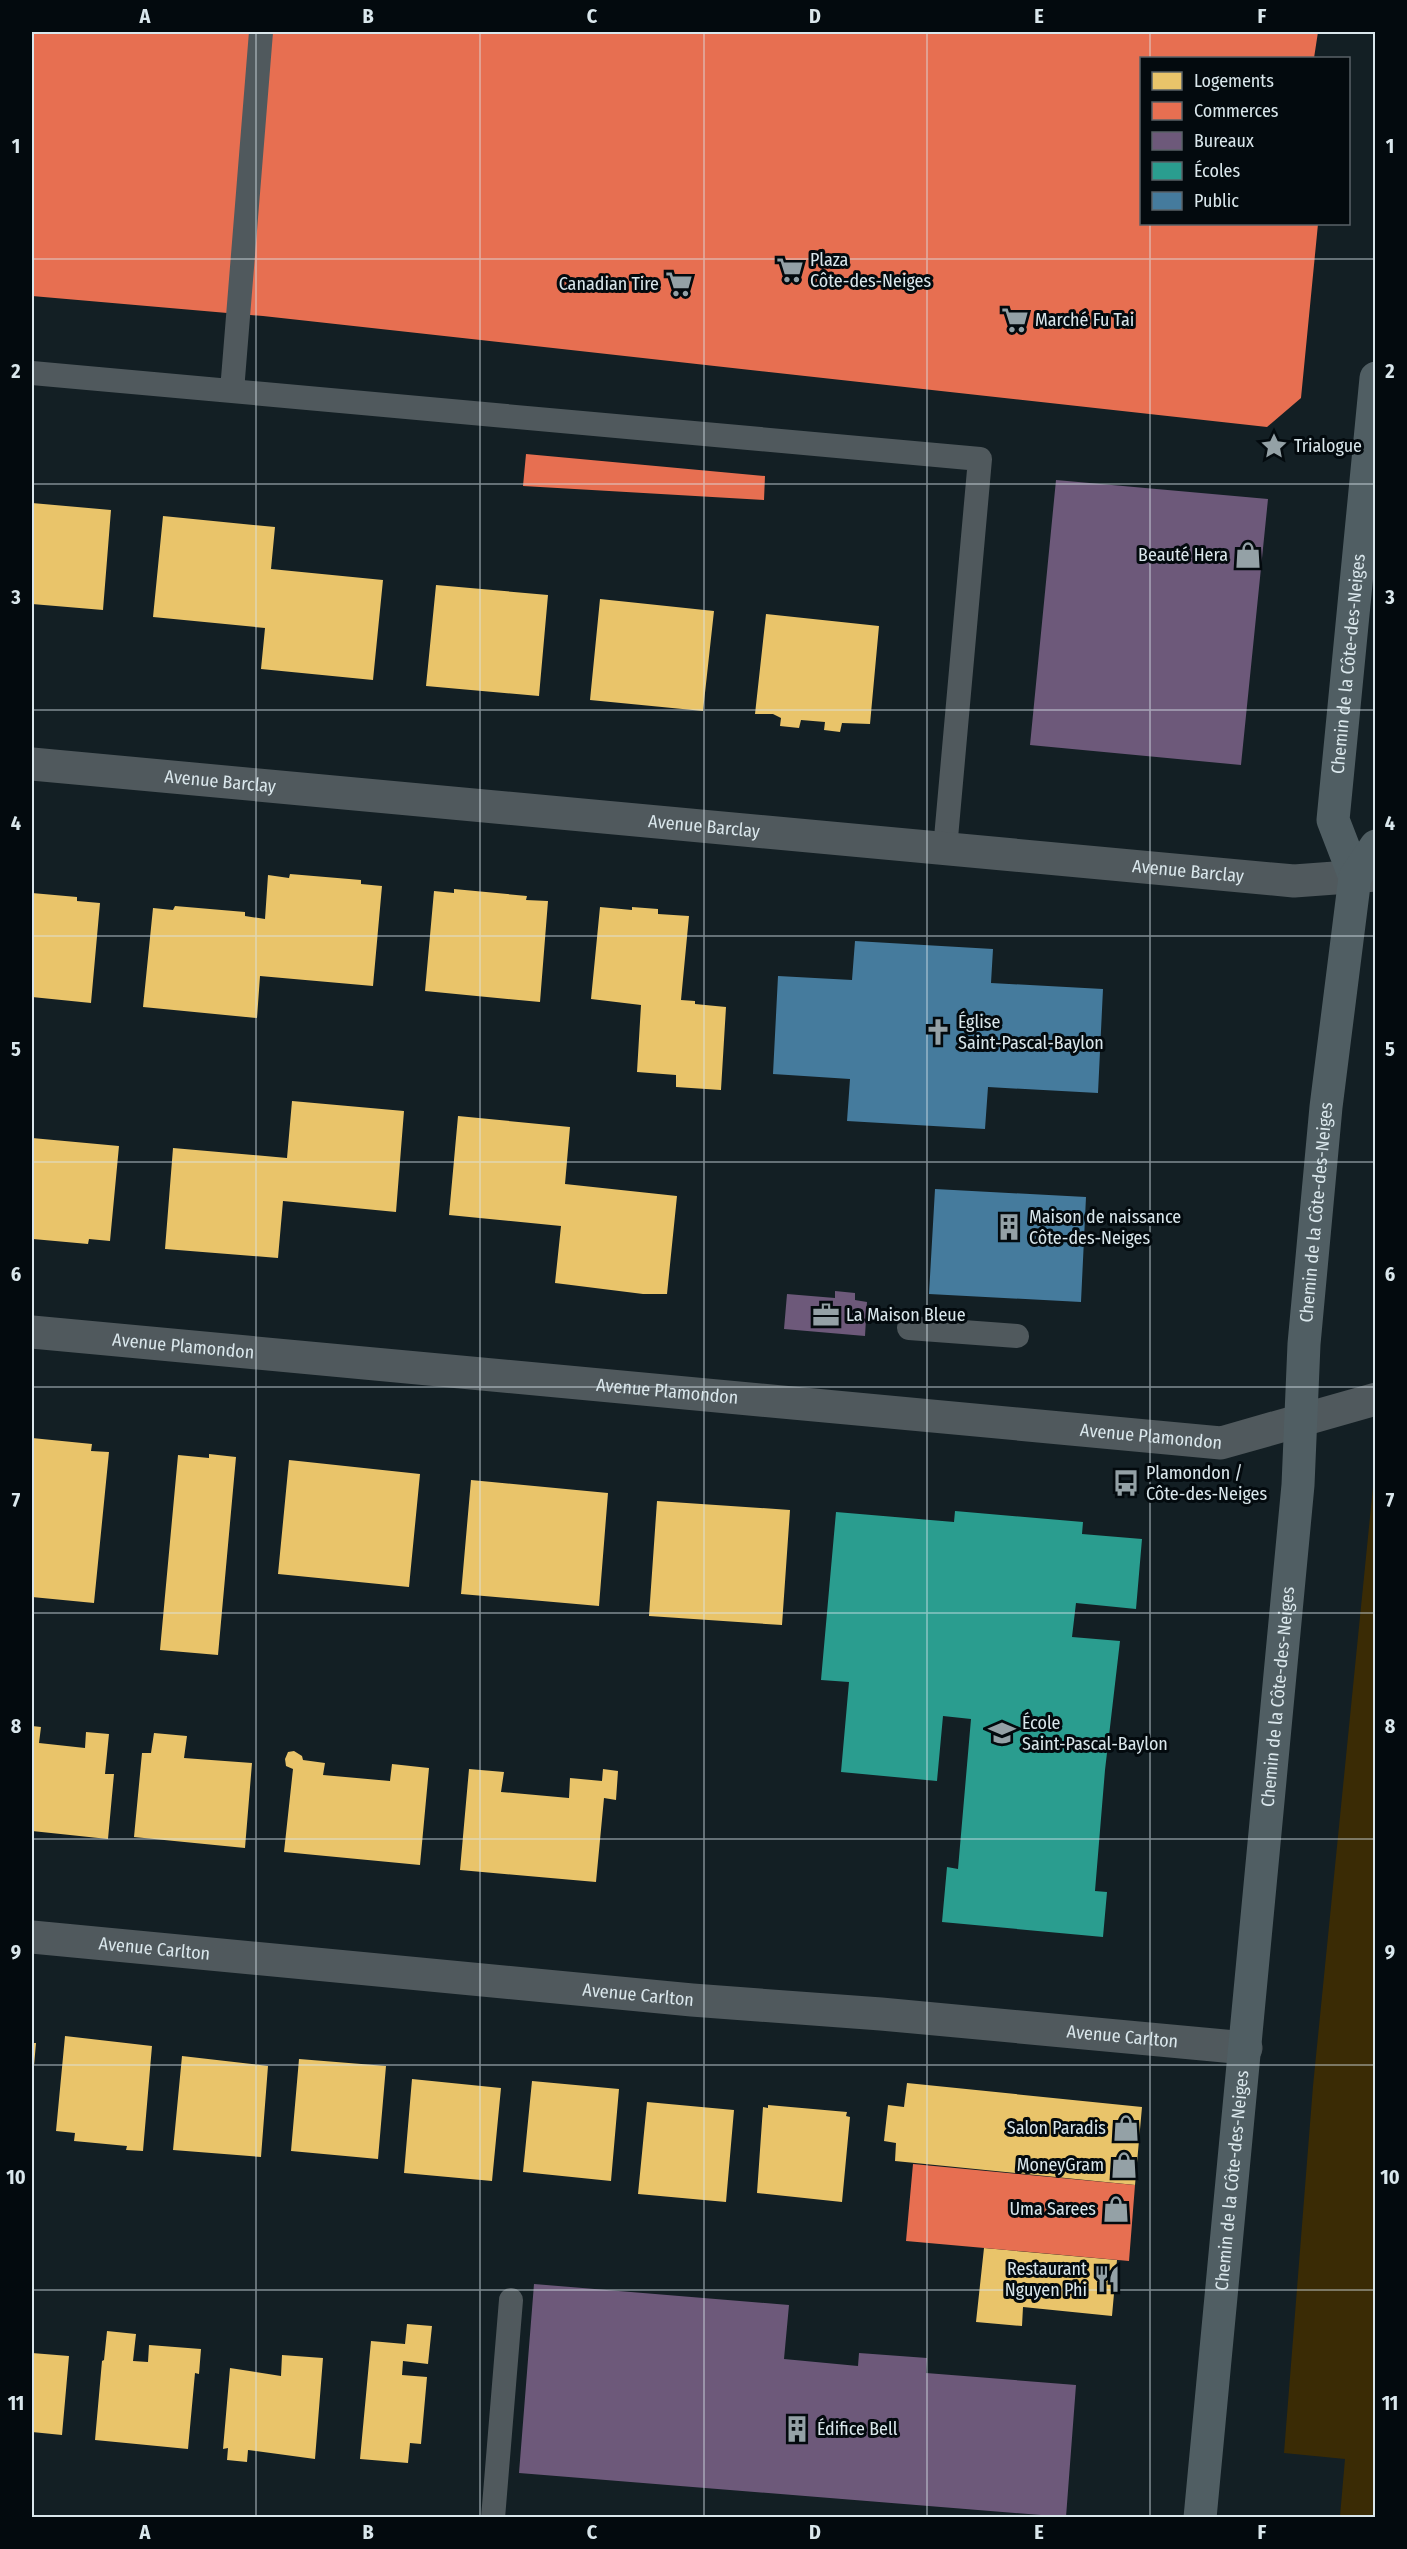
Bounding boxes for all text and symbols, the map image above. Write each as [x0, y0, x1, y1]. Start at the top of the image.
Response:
text: A [139, 4, 152, 28]
text: B [362, 4, 374, 28]
text: C [587, 4, 598, 28]
text: D [809, 4, 821, 28]
text: E [1034, 4, 1044, 28]
text: F [1258, 4, 1267, 28]
legend [1140, 57, 1350, 225]
text: Logements [1194, 70, 1274, 92]
text: Commerces [1194, 100, 1279, 122]
text: Bureaux [1194, 130, 1254, 152]
text: 1 [12, 134, 20, 158]
text: 1 [1386, 134, 1394, 158]
text: Écoles [1194, 159, 1240, 182]
text: Public [1194, 190, 1239, 212]
place label: Plaza Côte-des-Neiges [810, 249, 932, 292]
supermarket icon: Plaza Côte-des-Neiges [775, 255, 805, 285]
supermarket icon: Canadian Tire [664, 269, 694, 299]
place label: Canadian Tire [559, 273, 659, 295]
supermarket icon: Marché Fu Tai [1000, 305, 1030, 335]
place label: Marché Fu Tai [1035, 309, 1134, 331]
text: 2 [10, 359, 21, 383]
text: 2 [1384, 359, 1395, 383]
place icon: Trialogue [1259, 431, 1289, 461]
place label: Trialogue [1294, 435, 1362, 457]
shop icon: Beauté Hera [1233, 540, 1263, 570]
place label: Beauté Hera [1138, 544, 1228, 566]
street label: Chemin de la Côte-des-Neiges [1327, 552, 1370, 775]
text: 3 [10, 585, 21, 609]
text: 3 [1384, 585, 1395, 609]
street label: Avenue Barclay [163, 765, 277, 798]
street label: Avenue Barclay [647, 810, 761, 842]
text: 4 [11, 811, 21, 835]
text: 4 [1385, 811, 1395, 835]
street label: Avenue Barclay [1131, 855, 1245, 887]
place label: Église Saint-Pascal-Baylon [958, 1010, 1104, 1054]
church icon: Église Saint-Pascal-Baylon [923, 1017, 953, 1047]
text: 5 [11, 1037, 21, 1061]
text: 5 [1385, 1037, 1395, 1061]
street label: Chemin de la Côte-des-Neiges [1295, 1100, 1338, 1324]
place label: Maison de naissance Côte-des-Neiges [1029, 1206, 1181, 1249]
building icon: Maison de naissance Côte-des-Neiges [994, 1212, 1024, 1242]
text: 6 [11, 1262, 21, 1286]
text: 6 [1385, 1262, 1395, 1286]
office icon: La Maison Bleue [811, 1300, 841, 1330]
place label: La Maison Bleue [846, 1304, 966, 1326]
street label: Avenue Plamondon [111, 1329, 255, 1364]
street label: Avenue Plamondon [595, 1374, 739, 1409]
street label: Avenue Plamondon [1079, 1419, 1223, 1454]
place label: Plamondon / Côte-des-Neiges [1146, 1462, 1268, 1505]
bus stop icon: Plamondon / Côte-des-Neiges [1111, 1468, 1141, 1498]
text: 7 [12, 1488, 21, 1512]
text: 7 [1386, 1488, 1395, 1512]
street label: Chemin de la Côte-des-Neiges [1257, 1585, 1299, 1808]
place label: École Saint-Pascal-Baylon [1022, 1711, 1168, 1755]
text: 8 [11, 1714, 22, 1738]
text: 8 [1385, 1714, 1396, 1738]
school or university icon: École Saint-Pascal-Baylon [987, 1718, 1017, 1748]
street label: Avenue Carlton [98, 1932, 211, 1965]
text: 9 [11, 1940, 21, 1964]
text: 9 [1385, 1940, 1395, 1964]
street label: Avenue Carlton [582, 1979, 695, 2011]
street label: Avenue Carlton [1066, 2020, 1179, 2053]
street label: Chemin de la Côte-des-Neiges [1211, 2069, 1253, 2292]
shop icon: Salon Paradis [1111, 2113, 1141, 2143]
place label: Salon Paradis [1007, 2117, 1106, 2139]
shop icon: MoneyGram [1109, 2150, 1139, 2180]
place label: MoneyGram [1017, 2154, 1104, 2176]
text: 10 [6, 2165, 26, 2189]
text: 10 [1380, 2165, 1400, 2189]
shop icon: Uma Sarees [1101, 2194, 1131, 2224]
place label: Uma Sarees [1010, 2198, 1096, 2220]
place label: Restaurant Nguyen Phi [1005, 2258, 1087, 2301]
restaurant icon: Restaurant Nguyen Phi [1092, 2264, 1122, 2294]
text: 11 [8, 2391, 24, 2415]
text: 11 [1382, 2391, 1398, 2415]
building icon: Édifice Bell [782, 2414, 812, 2444]
place label: Édifice Bell [817, 2417, 898, 2440]
text: A [139, 2520, 152, 2544]
text: B [362, 2520, 374, 2544]
text: C [587, 2520, 598, 2544]
text: D [809, 2520, 821, 2544]
text: E [1034, 2520, 1044, 2544]
text: F [1258, 2520, 1267, 2544]

